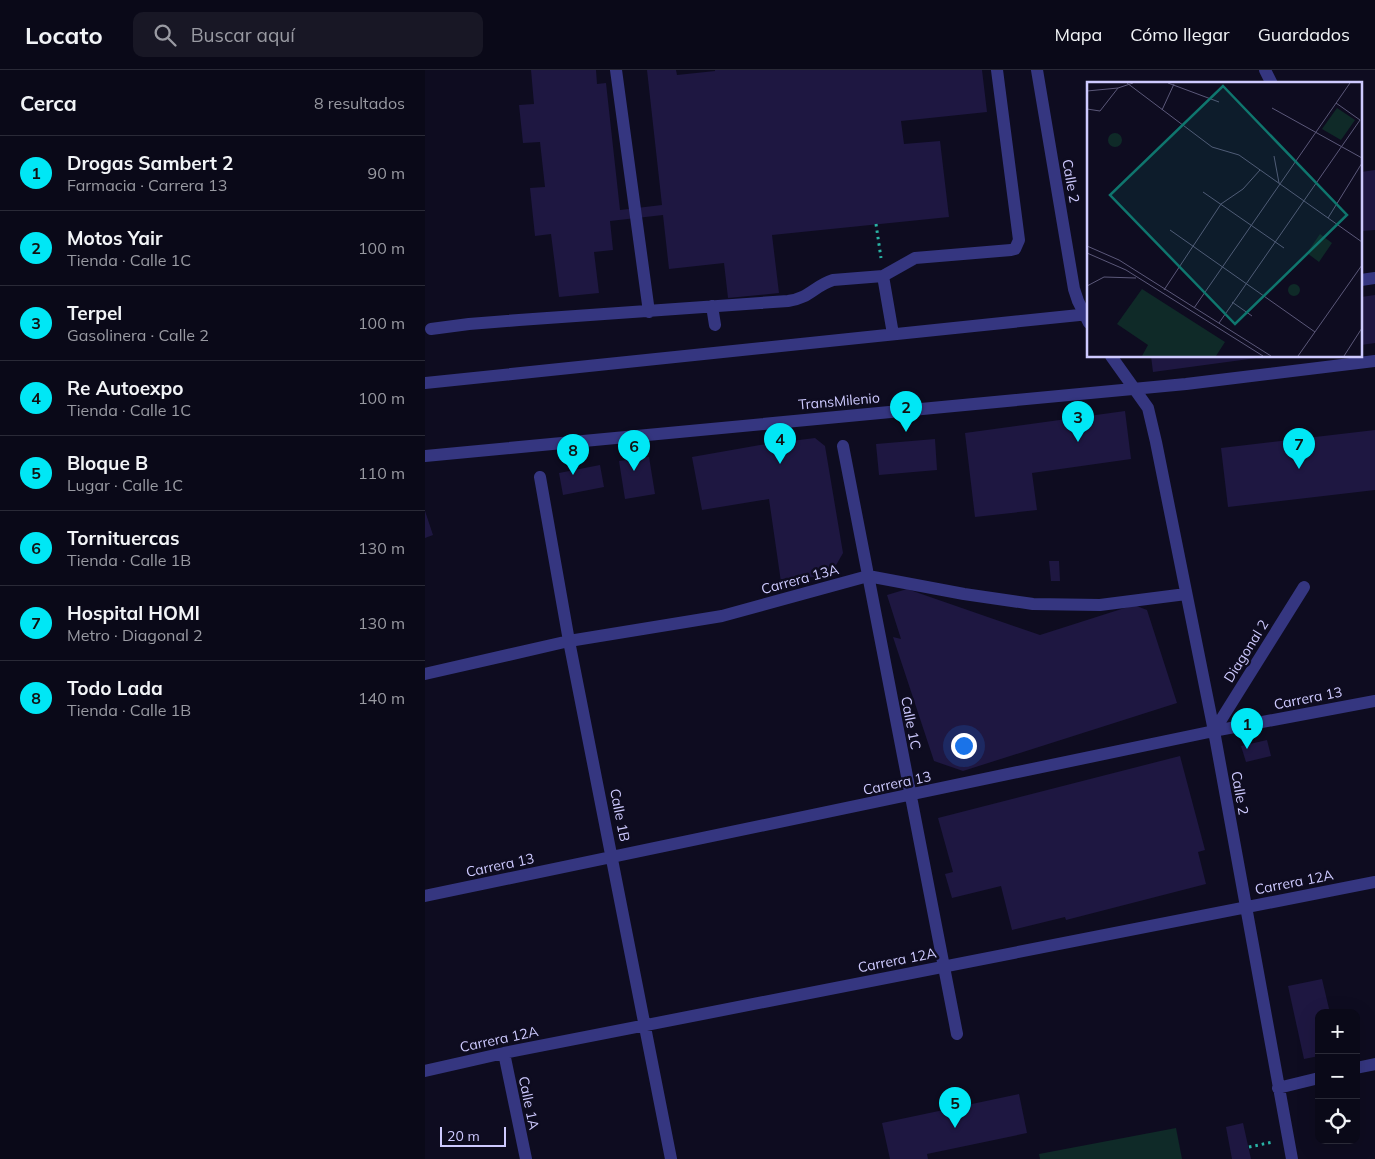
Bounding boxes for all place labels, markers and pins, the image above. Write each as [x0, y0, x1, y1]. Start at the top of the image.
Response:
pin: 2 [890, 391, 922, 432]
pin: 3 [1062, 401, 1094, 442]
pin: 4 [764, 423, 796, 464]
pin: 7 [1283, 428, 1315, 469]
pin: 6 [618, 430, 650, 471]
pin: 8 [557, 434, 589, 475]
pin: 1 [1231, 708, 1263, 749]
pin: 5 [939, 1087, 971, 1128]

